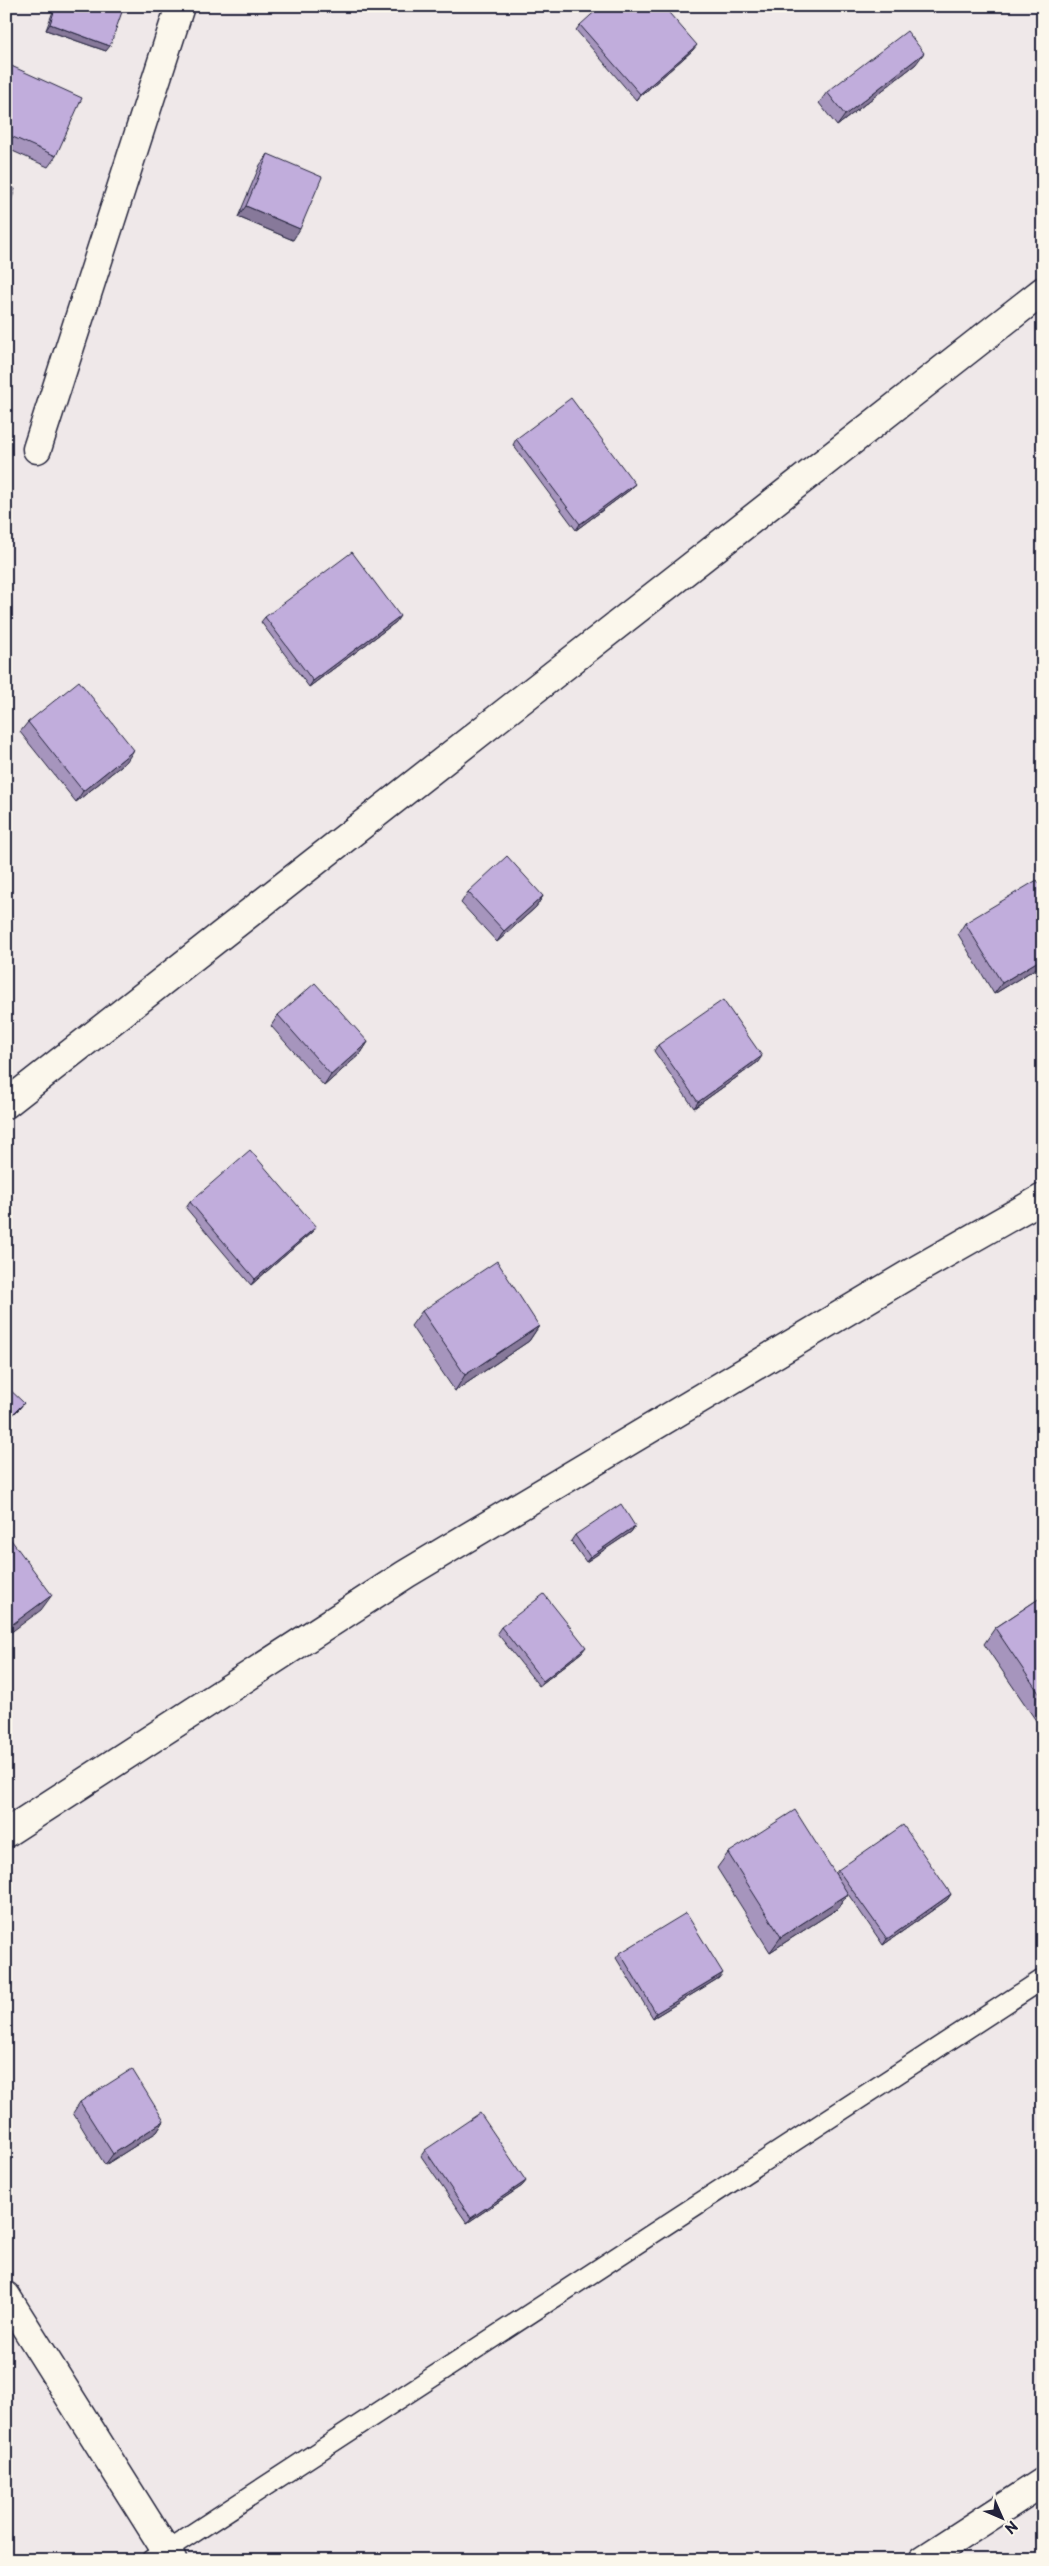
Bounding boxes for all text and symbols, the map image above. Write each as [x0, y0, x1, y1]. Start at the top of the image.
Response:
north arrow [976, 2494, 1026, 2544]
text: N [1000, 2516, 1023, 2539]

